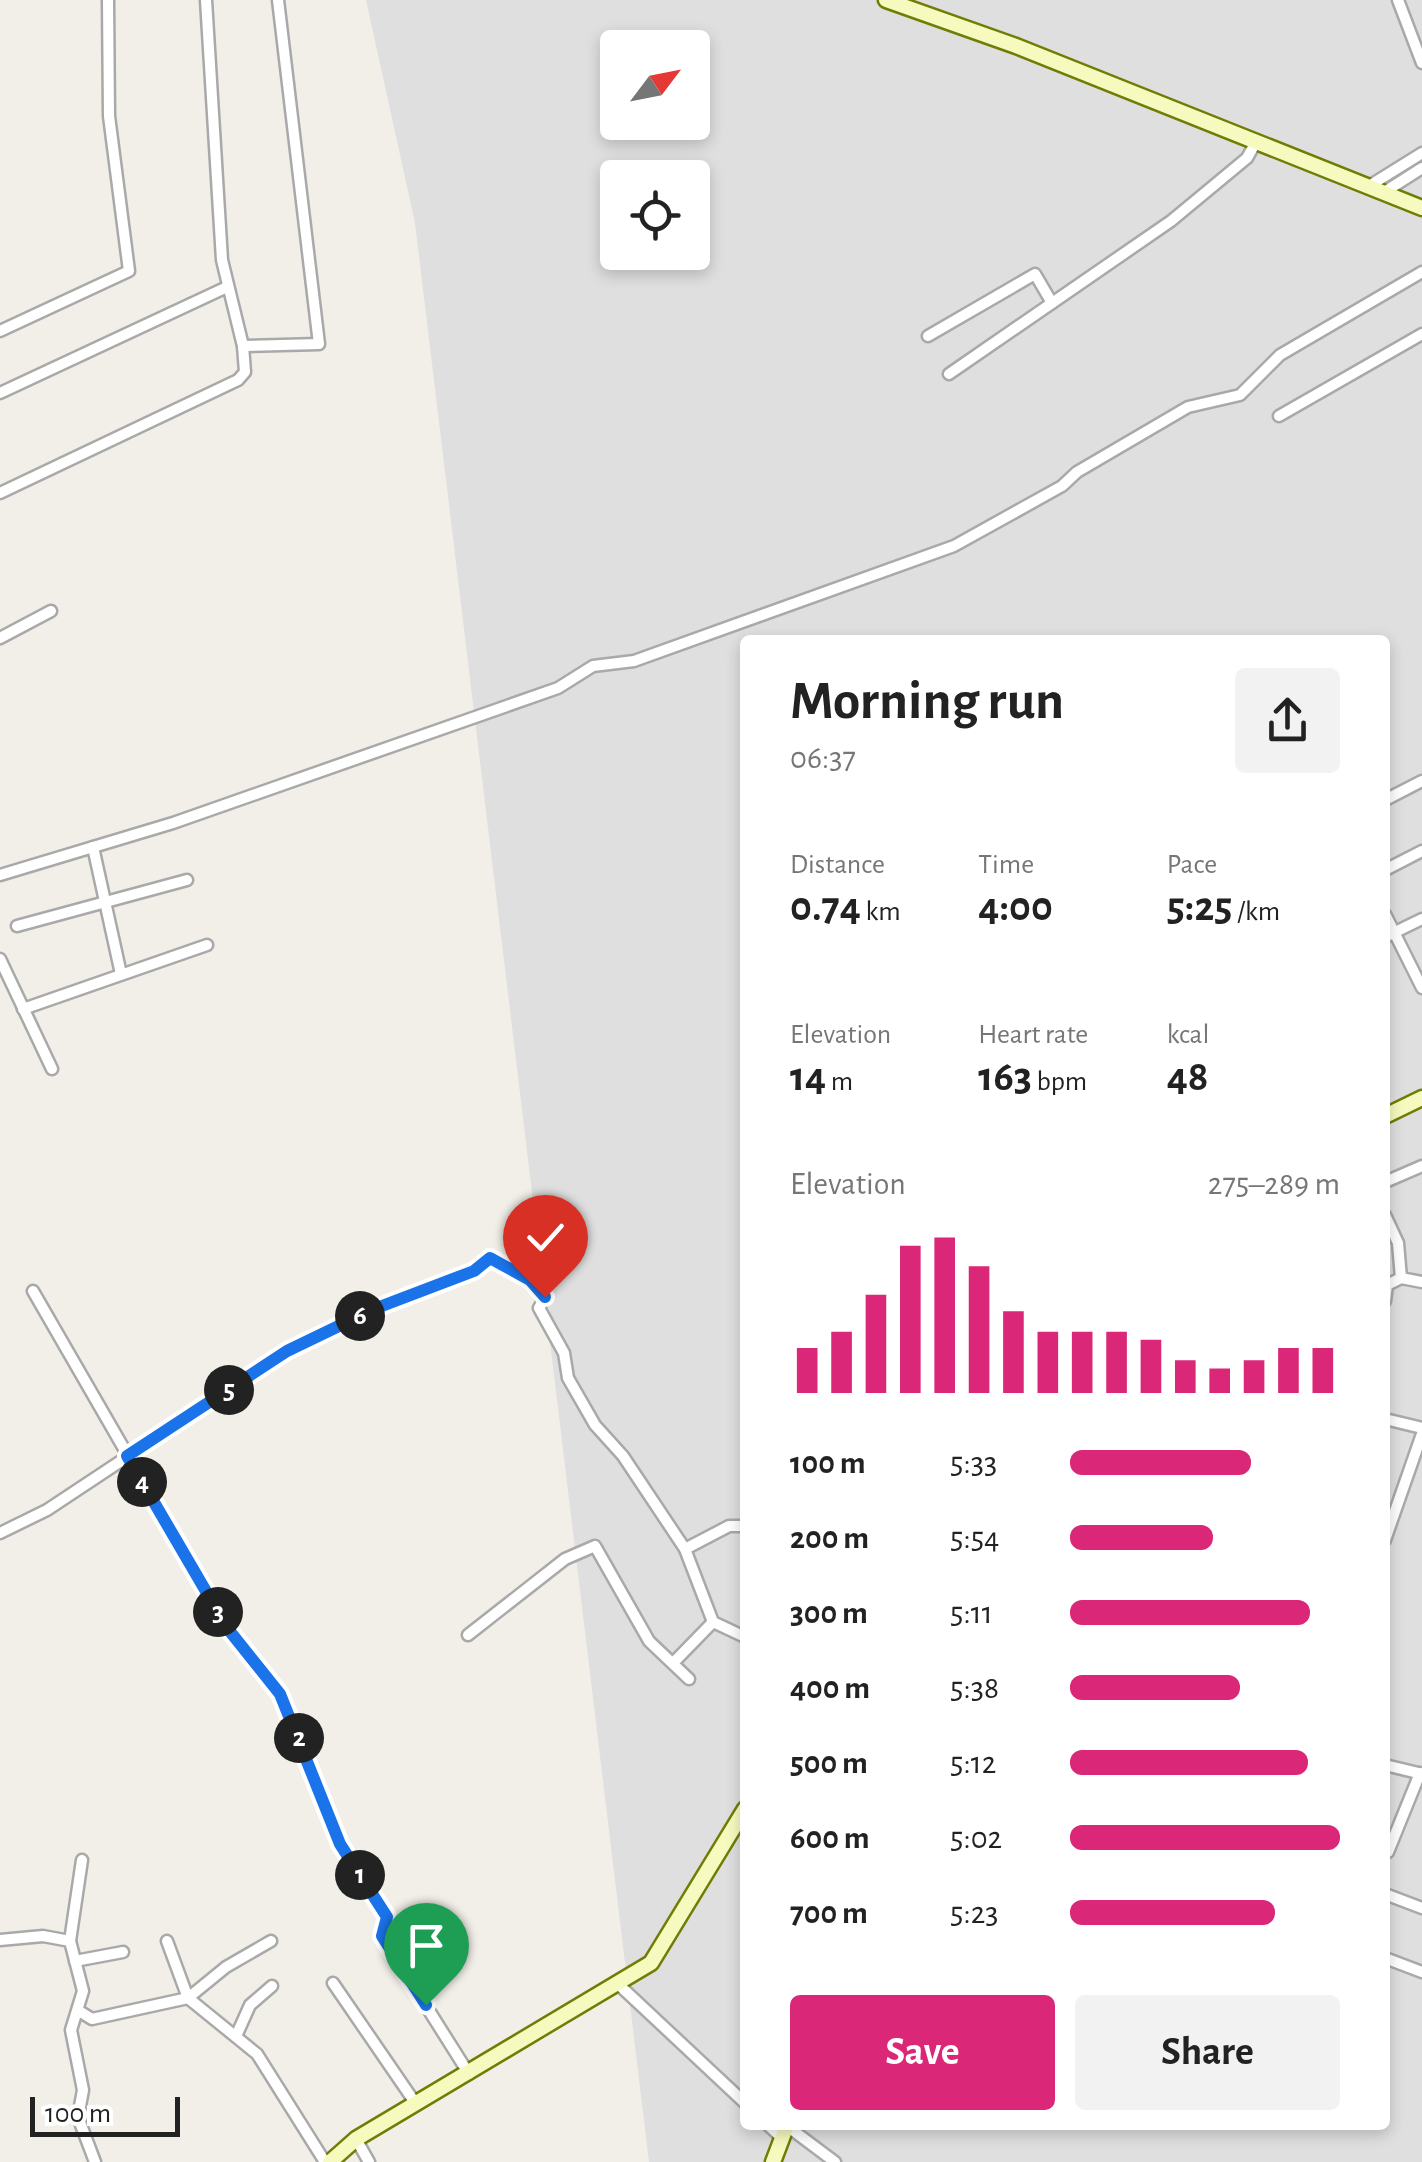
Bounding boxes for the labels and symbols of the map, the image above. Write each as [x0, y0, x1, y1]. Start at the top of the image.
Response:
north arrow [600, 30, 710, 140]
pin [503, 1195, 588, 1298]
pin: 6 [335, 1291, 385, 1341]
pin: 5 [204, 1365, 254, 1415]
pin: 4 [117, 1457, 167, 1507]
pin: 3 [193, 1587, 243, 1637]
pin: 2 [274, 1713, 324, 1763]
pin: 1 [335, 1850, 385, 1900]
pin [384, 1903, 469, 2006]
scale bar [30, 2092, 180, 2136]

